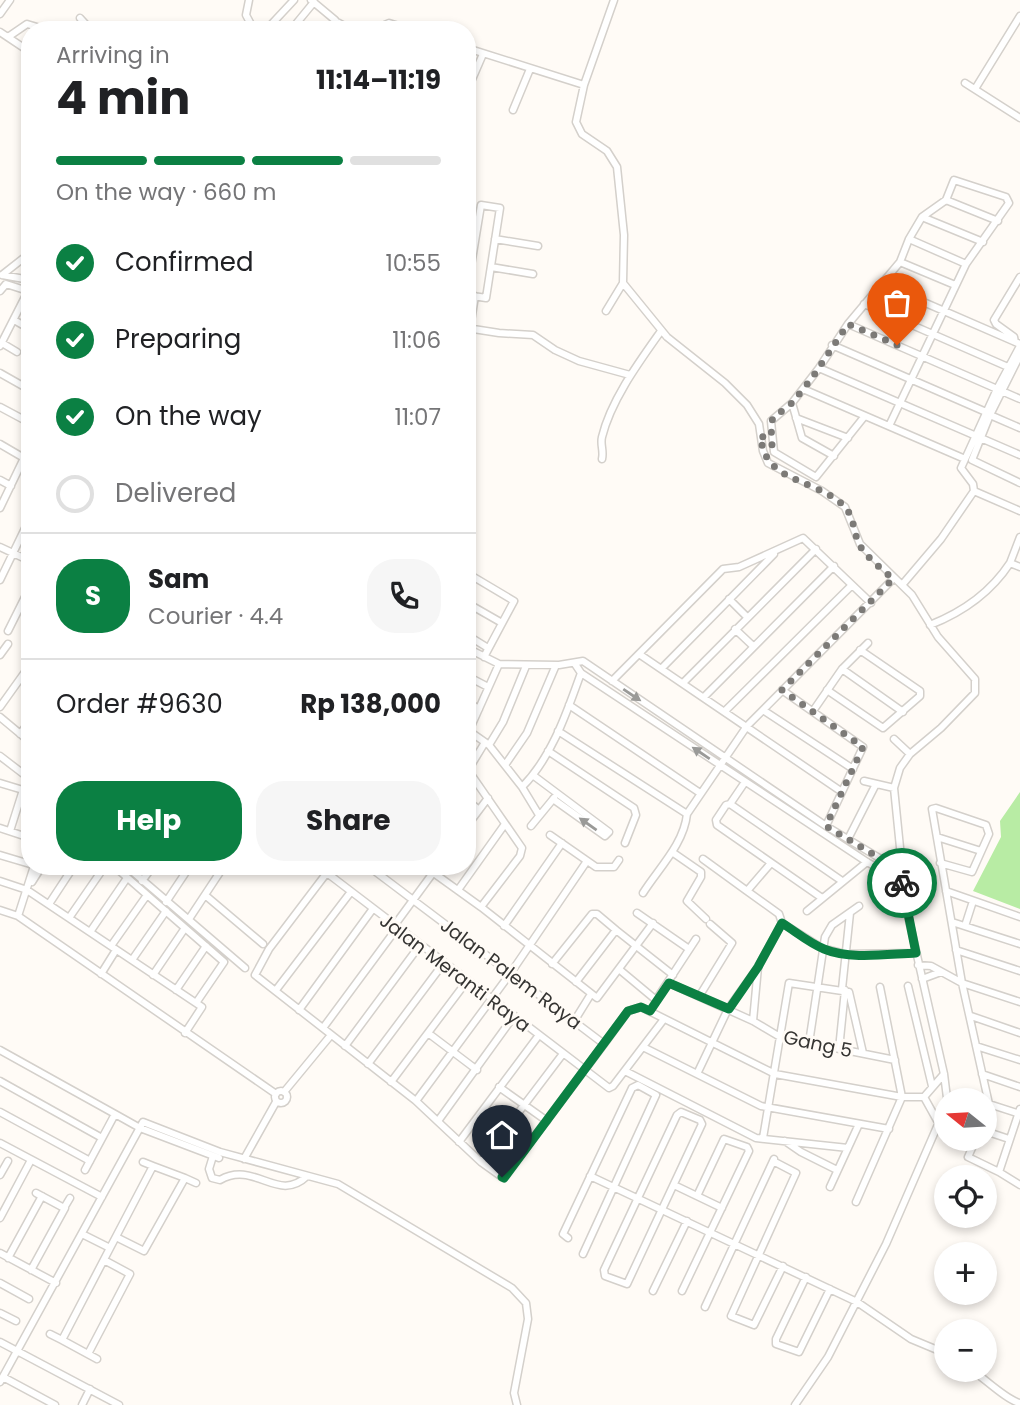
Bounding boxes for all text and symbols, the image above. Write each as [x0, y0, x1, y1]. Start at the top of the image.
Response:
text: Arriving in [56, 39, 170, 71]
text: 11:14–11:19 [316, 62, 441, 98]
text: 4 min [56, 66, 190, 130]
text: On the way · 660 m [56, 176, 276, 208]
icon: check [56, 244, 94, 282]
text: Confirmed [115, 244, 253, 280]
text: 10:55 [385, 247, 441, 279]
pin [867, 273, 927, 345]
icon: bag [878, 284, 916, 322]
icon: check [56, 321, 94, 359]
text: Preparing [115, 321, 241, 357]
text: 11:06 [392, 324, 441, 356]
icon: check [56, 398, 94, 436]
text: On the way [115, 398, 262, 434]
text: 11:07 [394, 401, 441, 433]
text: Delivered [115, 475, 236, 511]
button: phone [367, 559, 441, 633]
text: Sam [148, 561, 209, 597]
text: S [85, 578, 101, 614]
text: Courier · 4.4 [148, 600, 283, 632]
text: Order #9630 [56, 686, 223, 722]
text: Rp 138,000 [300, 686, 441, 722]
one-way arrow [623, 688, 641, 702]
one-way arrow [691, 747, 710, 760]
button: Help [56, 781, 242, 861]
button: Share [256, 781, 441, 861]
one-way arrow [579, 817, 597, 831]
courier [867, 848, 937, 918]
icon: bike [883, 864, 921, 902]
street label: Jalan Meranti Raya [374, 907, 536, 1039]
street label: Jalan Palem Raya [435, 912, 587, 1036]
street label: Gang 5 [781, 1024, 855, 1064]
north arrow [934, 1088, 998, 1152]
map controls [934, 1088, 997, 1382]
pin [472, 1105, 532, 1177]
icon: home [483, 1116, 521, 1154]
button: locate [934, 1165, 997, 1228]
button: + [934, 1242, 997, 1305]
button: − [934, 1319, 997, 1382]

